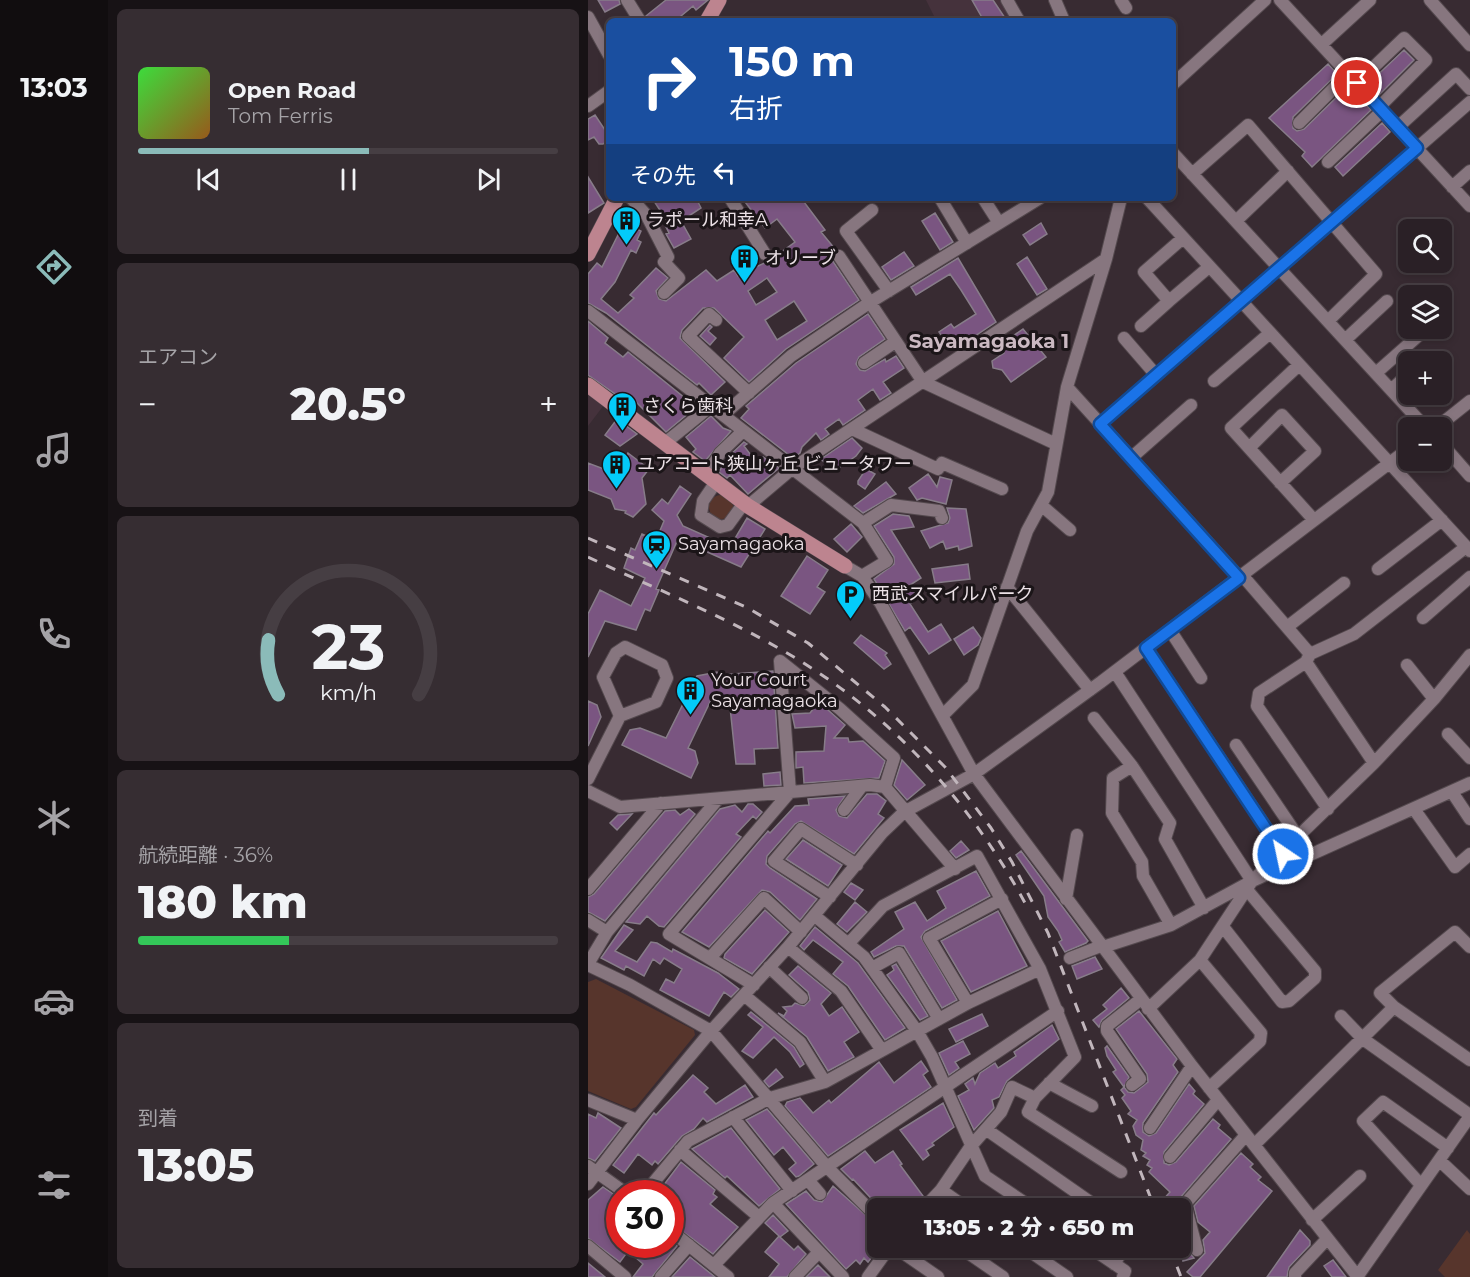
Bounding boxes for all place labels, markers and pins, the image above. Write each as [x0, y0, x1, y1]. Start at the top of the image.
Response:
pin [1331, 57, 1382, 108]
building icon: ラポール和幸A [610, 204, 642, 246]
place label: ラポール和幸A [647, 209, 768, 231]
building icon: オリーブ [728, 242, 760, 284]
place label: オリーブ [765, 247, 836, 269]
building icon: さくら歯科 [606, 390, 638, 432]
place label: さくら歯科 [643, 395, 733, 417]
building icon: ユアコート狭山ヶ丘 ビュータワー [600, 448, 632, 490]
place label: ユアコート狭山ヶ丘 ビュータワー [637, 453, 912, 475]
station icon: Sayamagaoka [641, 528, 673, 570]
place label: Sayamagaoka [678, 533, 805, 555]
parking icon: 西武スマイルパーク [835, 578, 867, 620]
place label: 西武スマイルパーク [872, 583, 1033, 605]
place label: Your Court Sayamagaoka [711, 669, 838, 712]
building icon: Your Court Sayamagaoka [674, 674, 706, 716]

